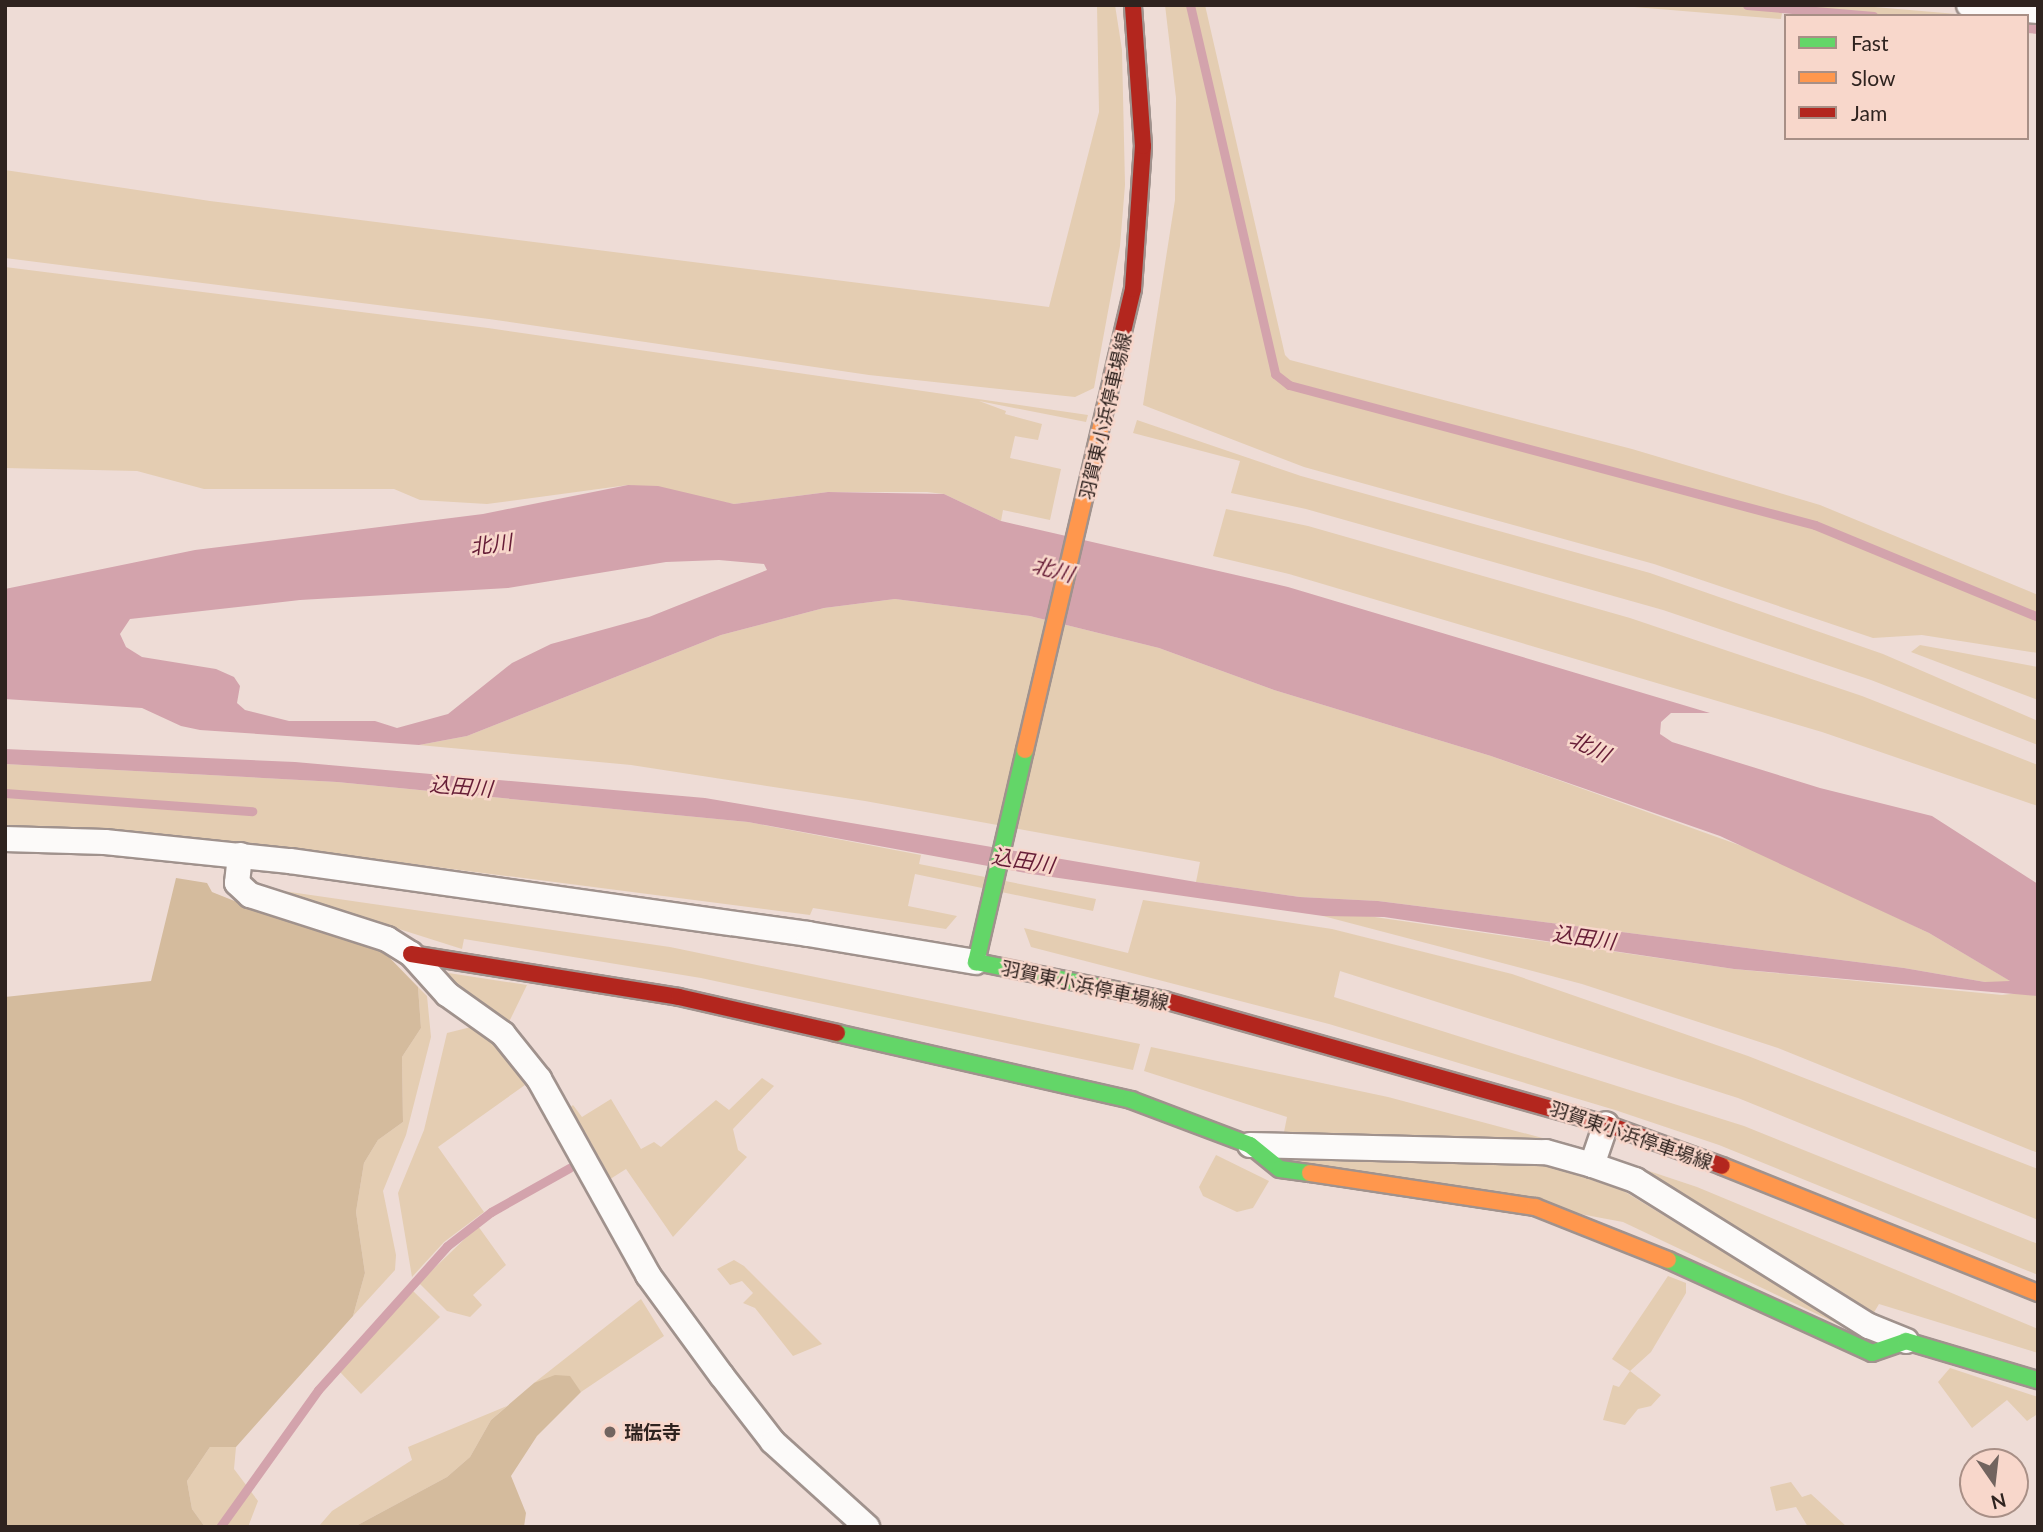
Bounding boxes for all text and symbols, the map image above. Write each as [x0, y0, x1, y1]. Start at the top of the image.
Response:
legend [1784, 14, 2029, 140]
text: Fast [1851, 30, 1888, 55]
text: Slow [1851, 65, 1895, 90]
text: Jam [1851, 100, 1887, 125]
street label: 羽賀東小浜停車場線 [1075, 330, 1135, 502]
water label: 北川 [469, 529, 513, 559]
water label: 北川 [1029, 551, 1077, 587]
water label: 北川 [1566, 725, 1614, 767]
water label: 込田川 [429, 771, 493, 801]
water label: 込田川 [990, 843, 1056, 877]
water label: 込田川 [1551, 920, 1617, 954]
street label: 羽賀東小浜停車場線 [999, 956, 1171, 1014]
street label: 羽賀東小浜停車場線 [1546, 1096, 1716, 1174]
place label: 瑞伝寺 [624, 1421, 681, 1443]
marker: 瑞伝寺 [602, 1424, 618, 1440]
north arrow [1959, 1448, 2029, 1518]
text: N [1989, 1489, 2009, 1515]

